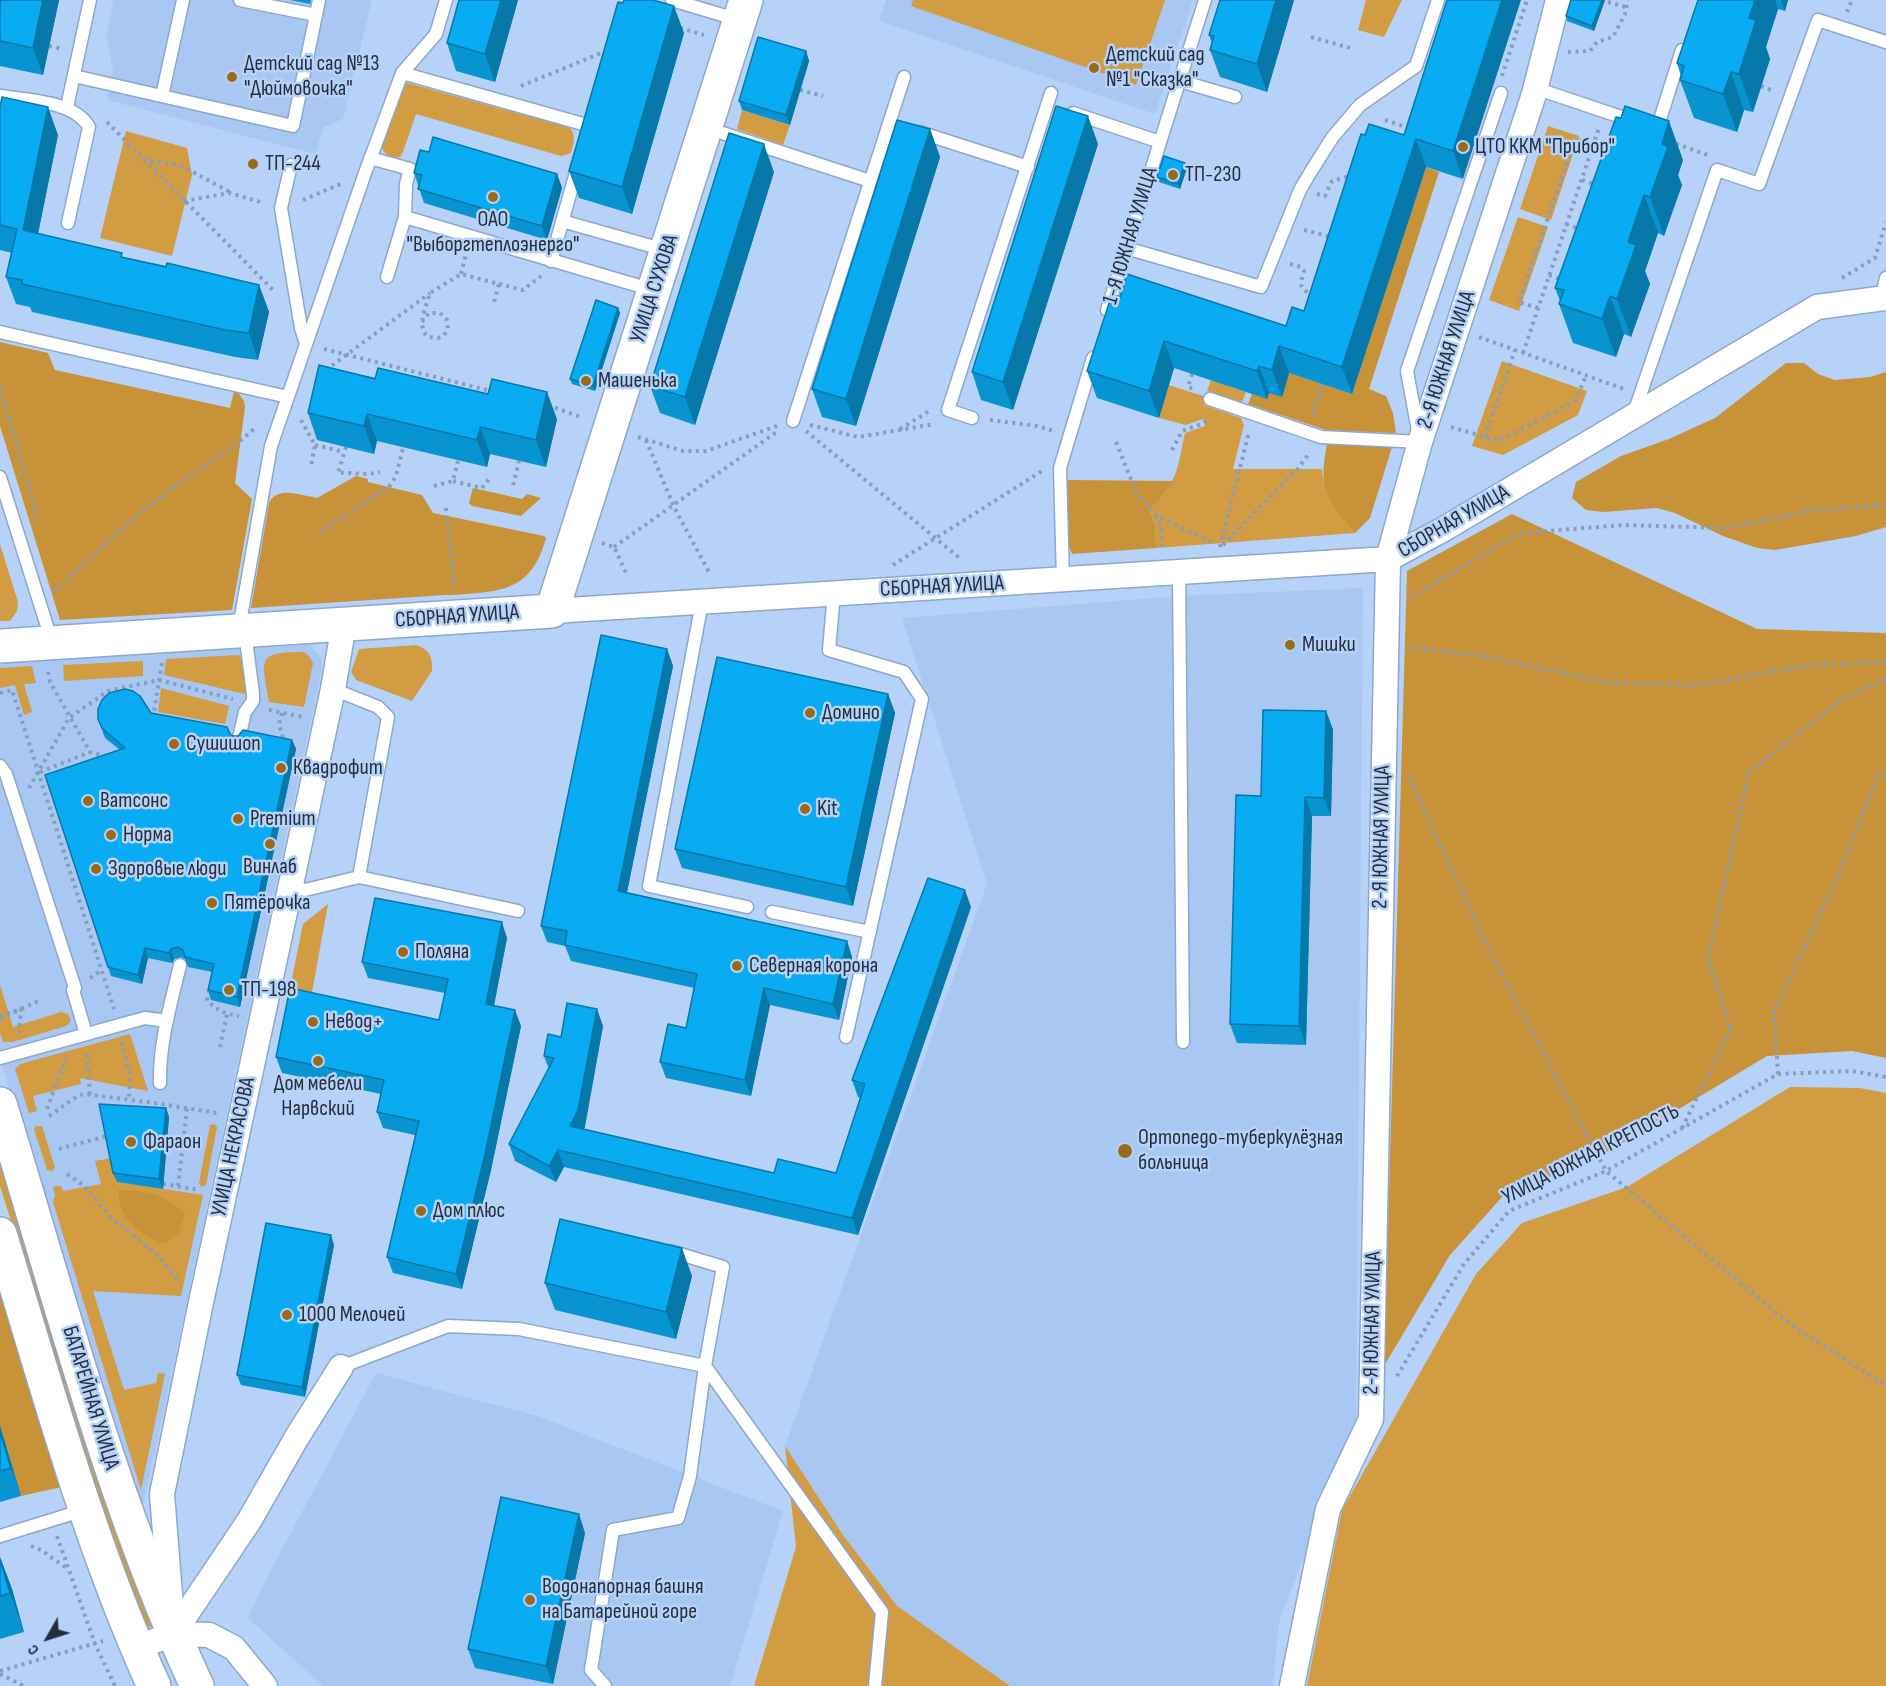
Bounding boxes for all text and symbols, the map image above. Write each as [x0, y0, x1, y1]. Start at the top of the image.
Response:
place label: Детский сад №1 "Сказка" [1106, 42, 1205, 94]
place label: Детский сад №13 "Дюймовочка" [244, 51, 380, 102]
marker: Детский сад №1 "Сказка" [1087, 61, 1101, 75]
marker: Детский сад №13 "Дюймовочка" [225, 70, 239, 84]
place label: ЦТО ККМ "Прибор" [1475, 134, 1615, 160]
marker: ЦТО ККМ "Прибор" [1456, 140, 1470, 154]
place label: ТП-244 [265, 151, 321, 177]
marker: ТП-244 [246, 157, 260, 171]
place label: ТП-230 [1185, 162, 1241, 188]
street label: 1-Я ЮЖНАЯ УЛИЦА [1098, 164, 1164, 308]
marker: ТП-230 [1166, 168, 1180, 182]
marker: ОАО "Выборгтеплоэнерго" [486, 190, 500, 204]
place label: ОАО "Выборгтеплоэнерго" [406, 207, 580, 258]
street label: УЛИЦА СУХОВА [625, 232, 685, 346]
street label: 2-Я ЮЖНАЯ УЛИЦА [1412, 288, 1482, 432]
place label: Машенька [598, 368, 677, 394]
marker: Машенька [579, 374, 593, 388]
street label: СБОРНАЯ УЛИЦА [1394, 480, 1514, 564]
street label: СБОРНАЯ УЛИЦА [879, 571, 1005, 603]
street label: СБОРНАЯ УЛИЦА [394, 600, 520, 634]
place label: Мишки [1302, 632, 1356, 658]
marker: Мишки [1283, 638, 1297, 652]
place label: Домино [822, 700, 880, 726]
marker: Домино [803, 706, 817, 720]
place label: Сушишоп [186, 731, 261, 757]
marker: Сушишоп [167, 737, 181, 751]
place label: Квадрофит [293, 755, 383, 781]
marker: Квадрофит [274, 761, 288, 775]
street label: 2-Я ЮЖНАЯ УЛИЦА [1368, 765, 1396, 909]
place label: Ватсонс [100, 788, 168, 814]
marker: Ватсонс [81, 794, 95, 808]
place label: Kit [817, 796, 838, 822]
marker: Kit [798, 802, 812, 816]
place label: Premium [250, 806, 316, 832]
marker: Premium [231, 812, 245, 826]
place label: Норма [123, 822, 172, 848]
marker: Норма [104, 828, 118, 842]
marker: Винлаб [263, 837, 277, 851]
place label: Винлаб [243, 854, 297, 880]
place label: Здоровые люди [108, 856, 227, 882]
marker: Здоровые люди [89, 862, 103, 876]
place label: Пятёрочка [224, 890, 311, 916]
marker: Пятёрочка [205, 896, 219, 910]
place label: Поляна [415, 939, 469, 965]
marker: Поляна [396, 945, 410, 959]
place label: Северная корона [749, 953, 878, 979]
marker: Северная корона [730, 959, 744, 973]
place label: ТП-198 [241, 977, 296, 1003]
marker: ТП-198 [222, 983, 236, 997]
place label: Невод+ [325, 1009, 383, 1035]
marker: Невод+ [306, 1015, 320, 1029]
marker: Дом мебели Нарвский [311, 1054, 325, 1068]
place label: Дом мебели Нарвский [274, 1071, 362, 1122]
street label: УЛИЦА НЕКРАСОВА [206, 1075, 262, 1219]
street label: УЛИЦА ЮЖНАЯ КРЕПОСТЬ [1498, 1099, 1684, 1211]
place label: Ортопедо-туберкулёзная больница [1138, 1125, 1343, 1176]
place label: Фараон [143, 1129, 201, 1155]
marker: Фараон [124, 1135, 138, 1149]
marker: Ортопедо-туберкулёзная больница [1116, 1142, 1134, 1160]
place label: Дом плюс [433, 1198, 505, 1224]
marker: Дом плюс [414, 1204, 428, 1218]
street label: 2-Я ЮЖНАЯ УЛИЦА [1359, 1251, 1387, 1395]
place label: 1000 Мелочей [299, 1302, 405, 1328]
marker: 1000 Мелочей [280, 1308, 294, 1322]
street label: БАТАРЕЙНАЯ УЛИЦА [56, 1323, 124, 1473]
place label: Водонапорная башня на Батарейной горе [542, 1574, 704, 1626]
marker: Водонапорная башня на Батарейной горе [523, 1593, 537, 1607]
north arrow [18, 1608, 78, 1668]
text: С [24, 1640, 44, 1659]

